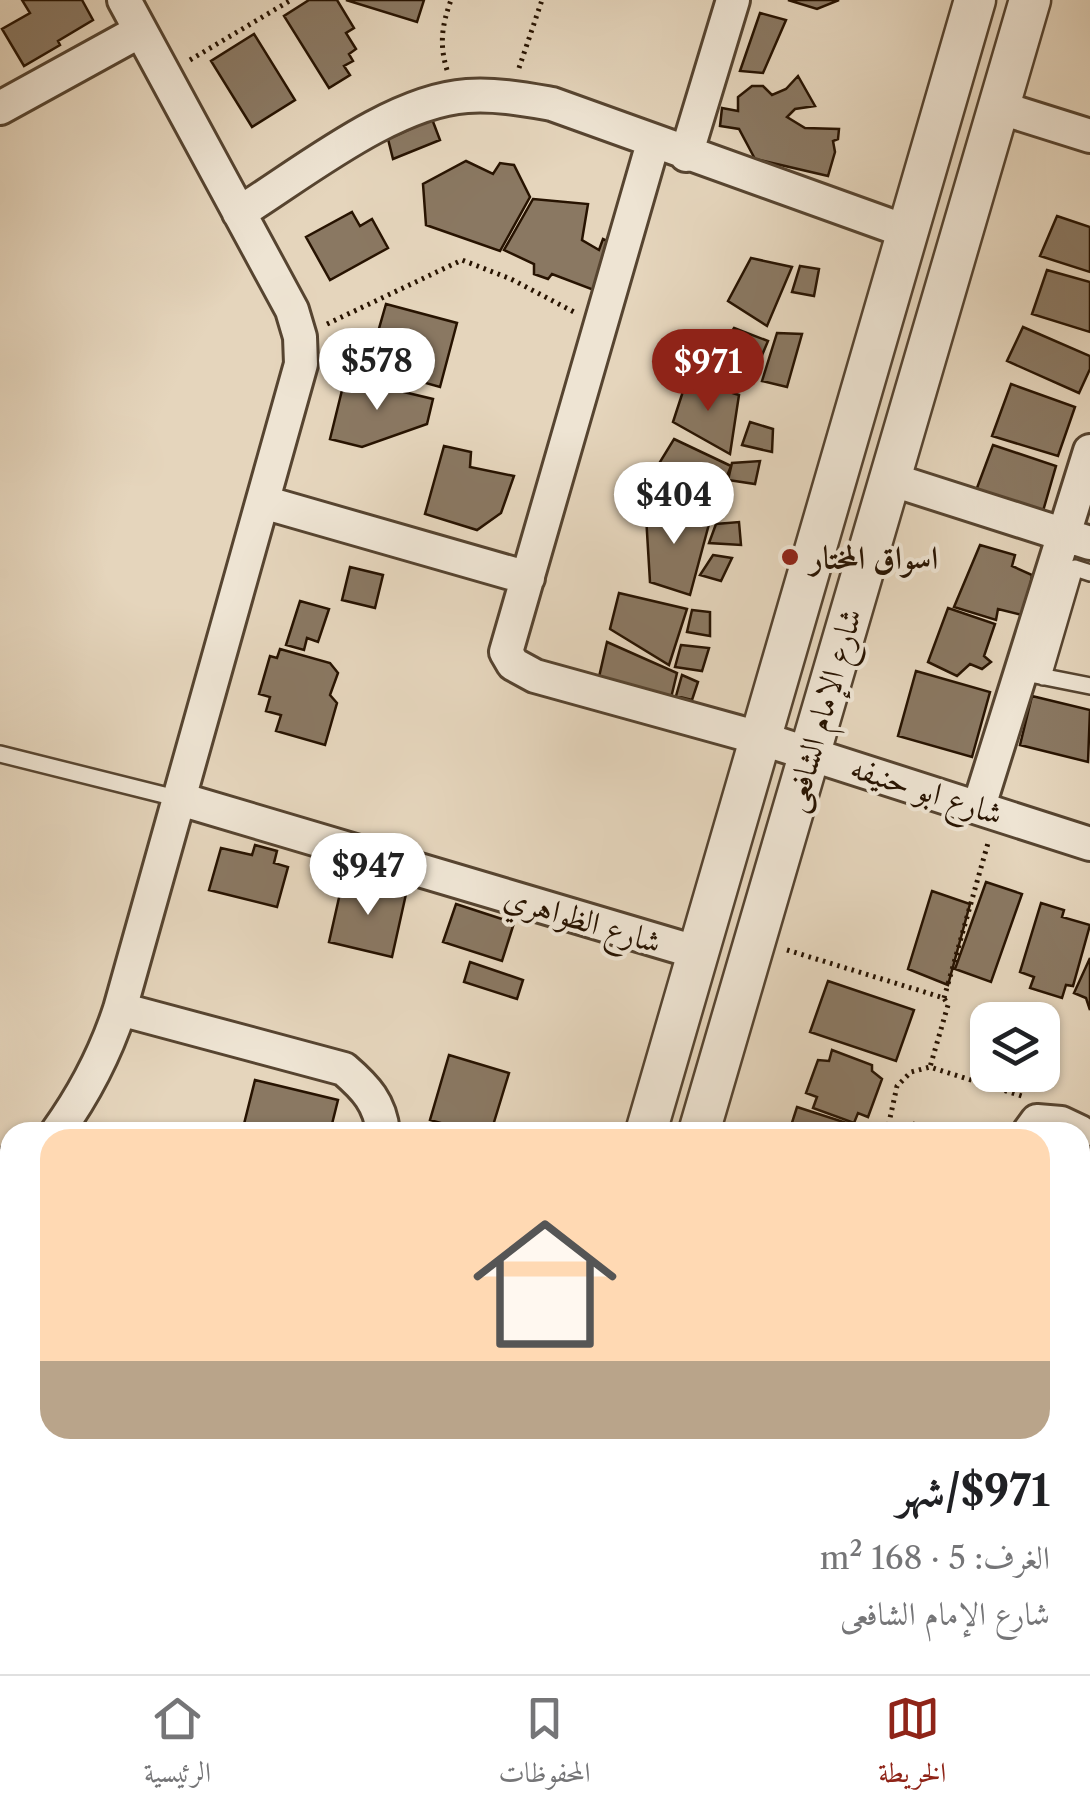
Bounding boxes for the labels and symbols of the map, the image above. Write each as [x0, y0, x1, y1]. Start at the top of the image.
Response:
pin: $578 [318, 328, 436, 413]
pin: $971 [649, 329, 767, 414]
pin: $404 [615, 462, 733, 547]
place label: اسواق المختار [807, 538, 938, 578]
marker: اسواق المختار [779, 546, 801, 568]
street label: شارع الإمام الشافعى [774, 604, 878, 819]
street label: شارع ابو حنيفه [844, 747, 1008, 840]
pin: $947 [309, 833, 427, 918]
street label: شارع الظواهري [497, 877, 666, 969]

